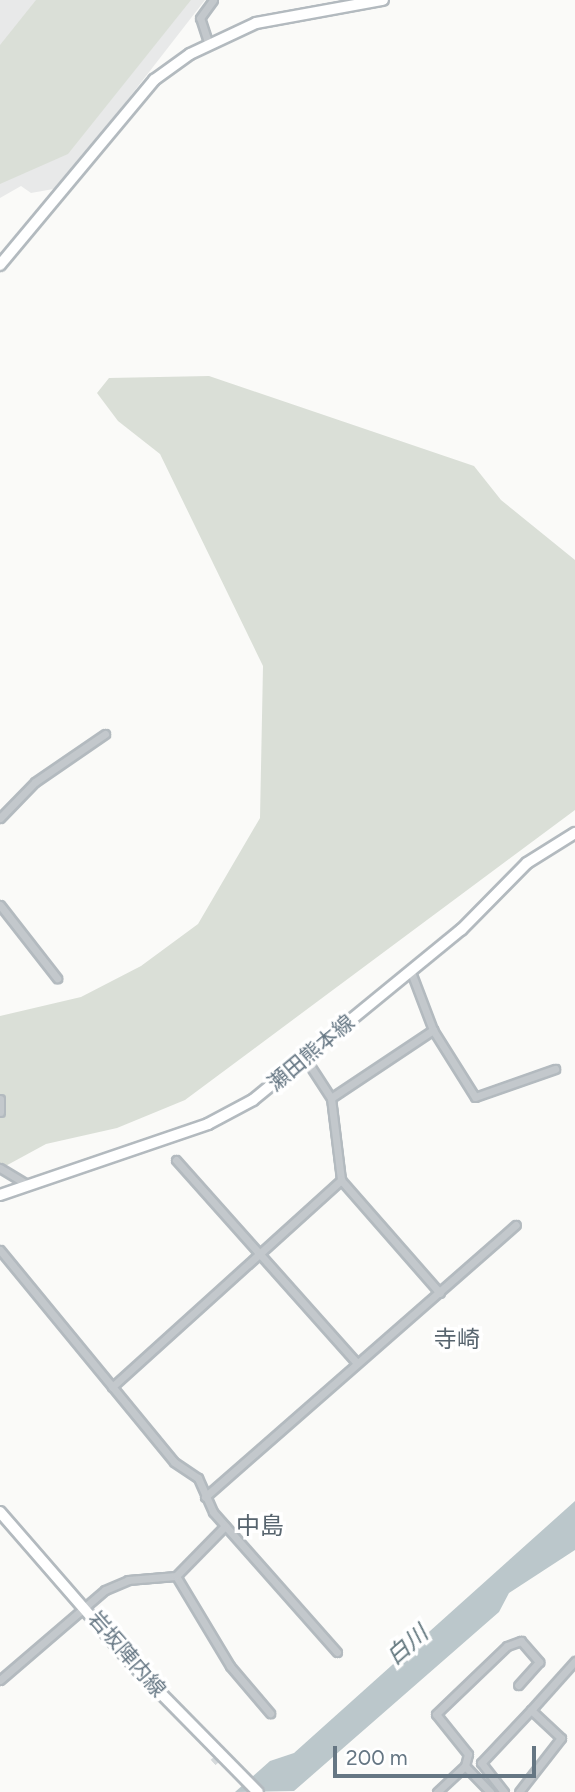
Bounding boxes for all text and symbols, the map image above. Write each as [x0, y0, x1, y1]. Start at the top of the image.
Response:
street label: 瀬田熊本線 [263, 1010, 359, 1096]
district label: 寺崎 [434, 1325, 480, 1353]
district label: 中島 [236, 1512, 284, 1540]
street label: 岩坂陣内線 [83, 1606, 171, 1702]
water label: 白川 [381, 1619, 433, 1671]
scale bar [337, 1732, 540, 1776]
text: 200 m [346, 1745, 408, 1770]

